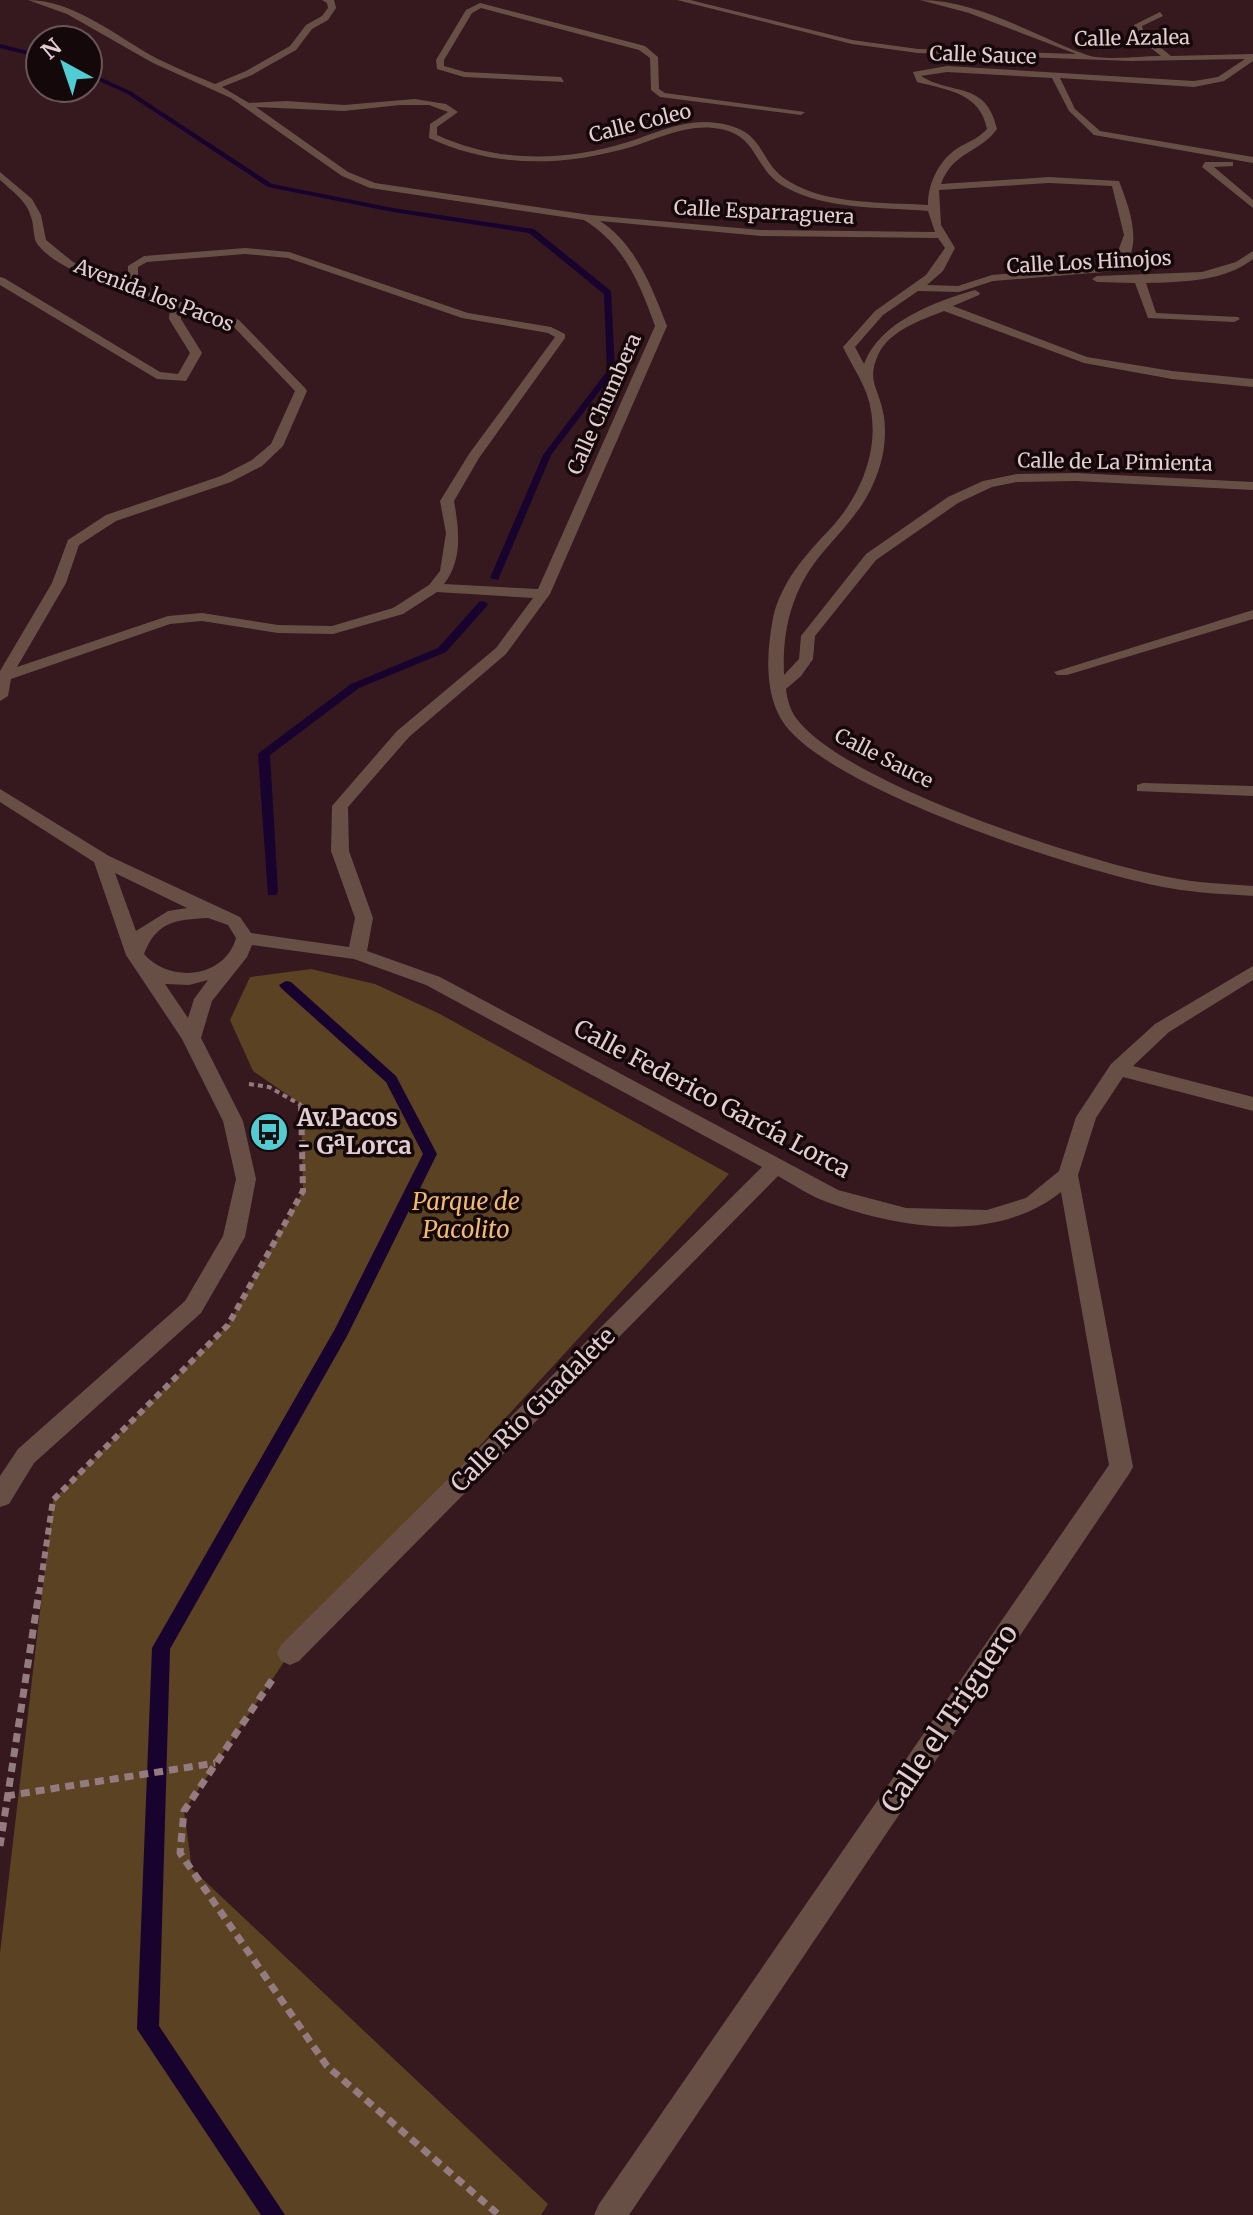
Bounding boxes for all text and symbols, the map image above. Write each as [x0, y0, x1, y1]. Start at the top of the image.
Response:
north arrow [24, 24, 104, 104]
street label: Calle Azalea [1074, 24, 1190, 51]
text: N [35, 32, 67, 65]
street label: Calle Sauce [929, 40, 1037, 69]
street label: Calle Coleo [586, 98, 694, 147]
street label: Calle Esparraguera [673, 194, 855, 229]
street label: Calle Los Hinojos [1006, 245, 1172, 278]
street label: Avenida los Pacos [70, 252, 237, 336]
street label: Calle Chumbera [561, 329, 646, 478]
street label: Calle de La Pimienta [1017, 447, 1213, 476]
street label: Calle Sauce [831, 722, 938, 793]
street label: Calle Federico García Lorca [569, 1012, 856, 1185]
place label: Av.Pacos - GªLorca [296, 1102, 412, 1161]
bus stop icon: Av.Pacos - GªLorca [248, 1111, 290, 1153]
park label: Parque de Pacolito [412, 1186, 520, 1245]
street label: Calle Rio Guadalete [444, 1321, 622, 1499]
street label: Calle el Triguero [873, 1617, 1025, 1819]

